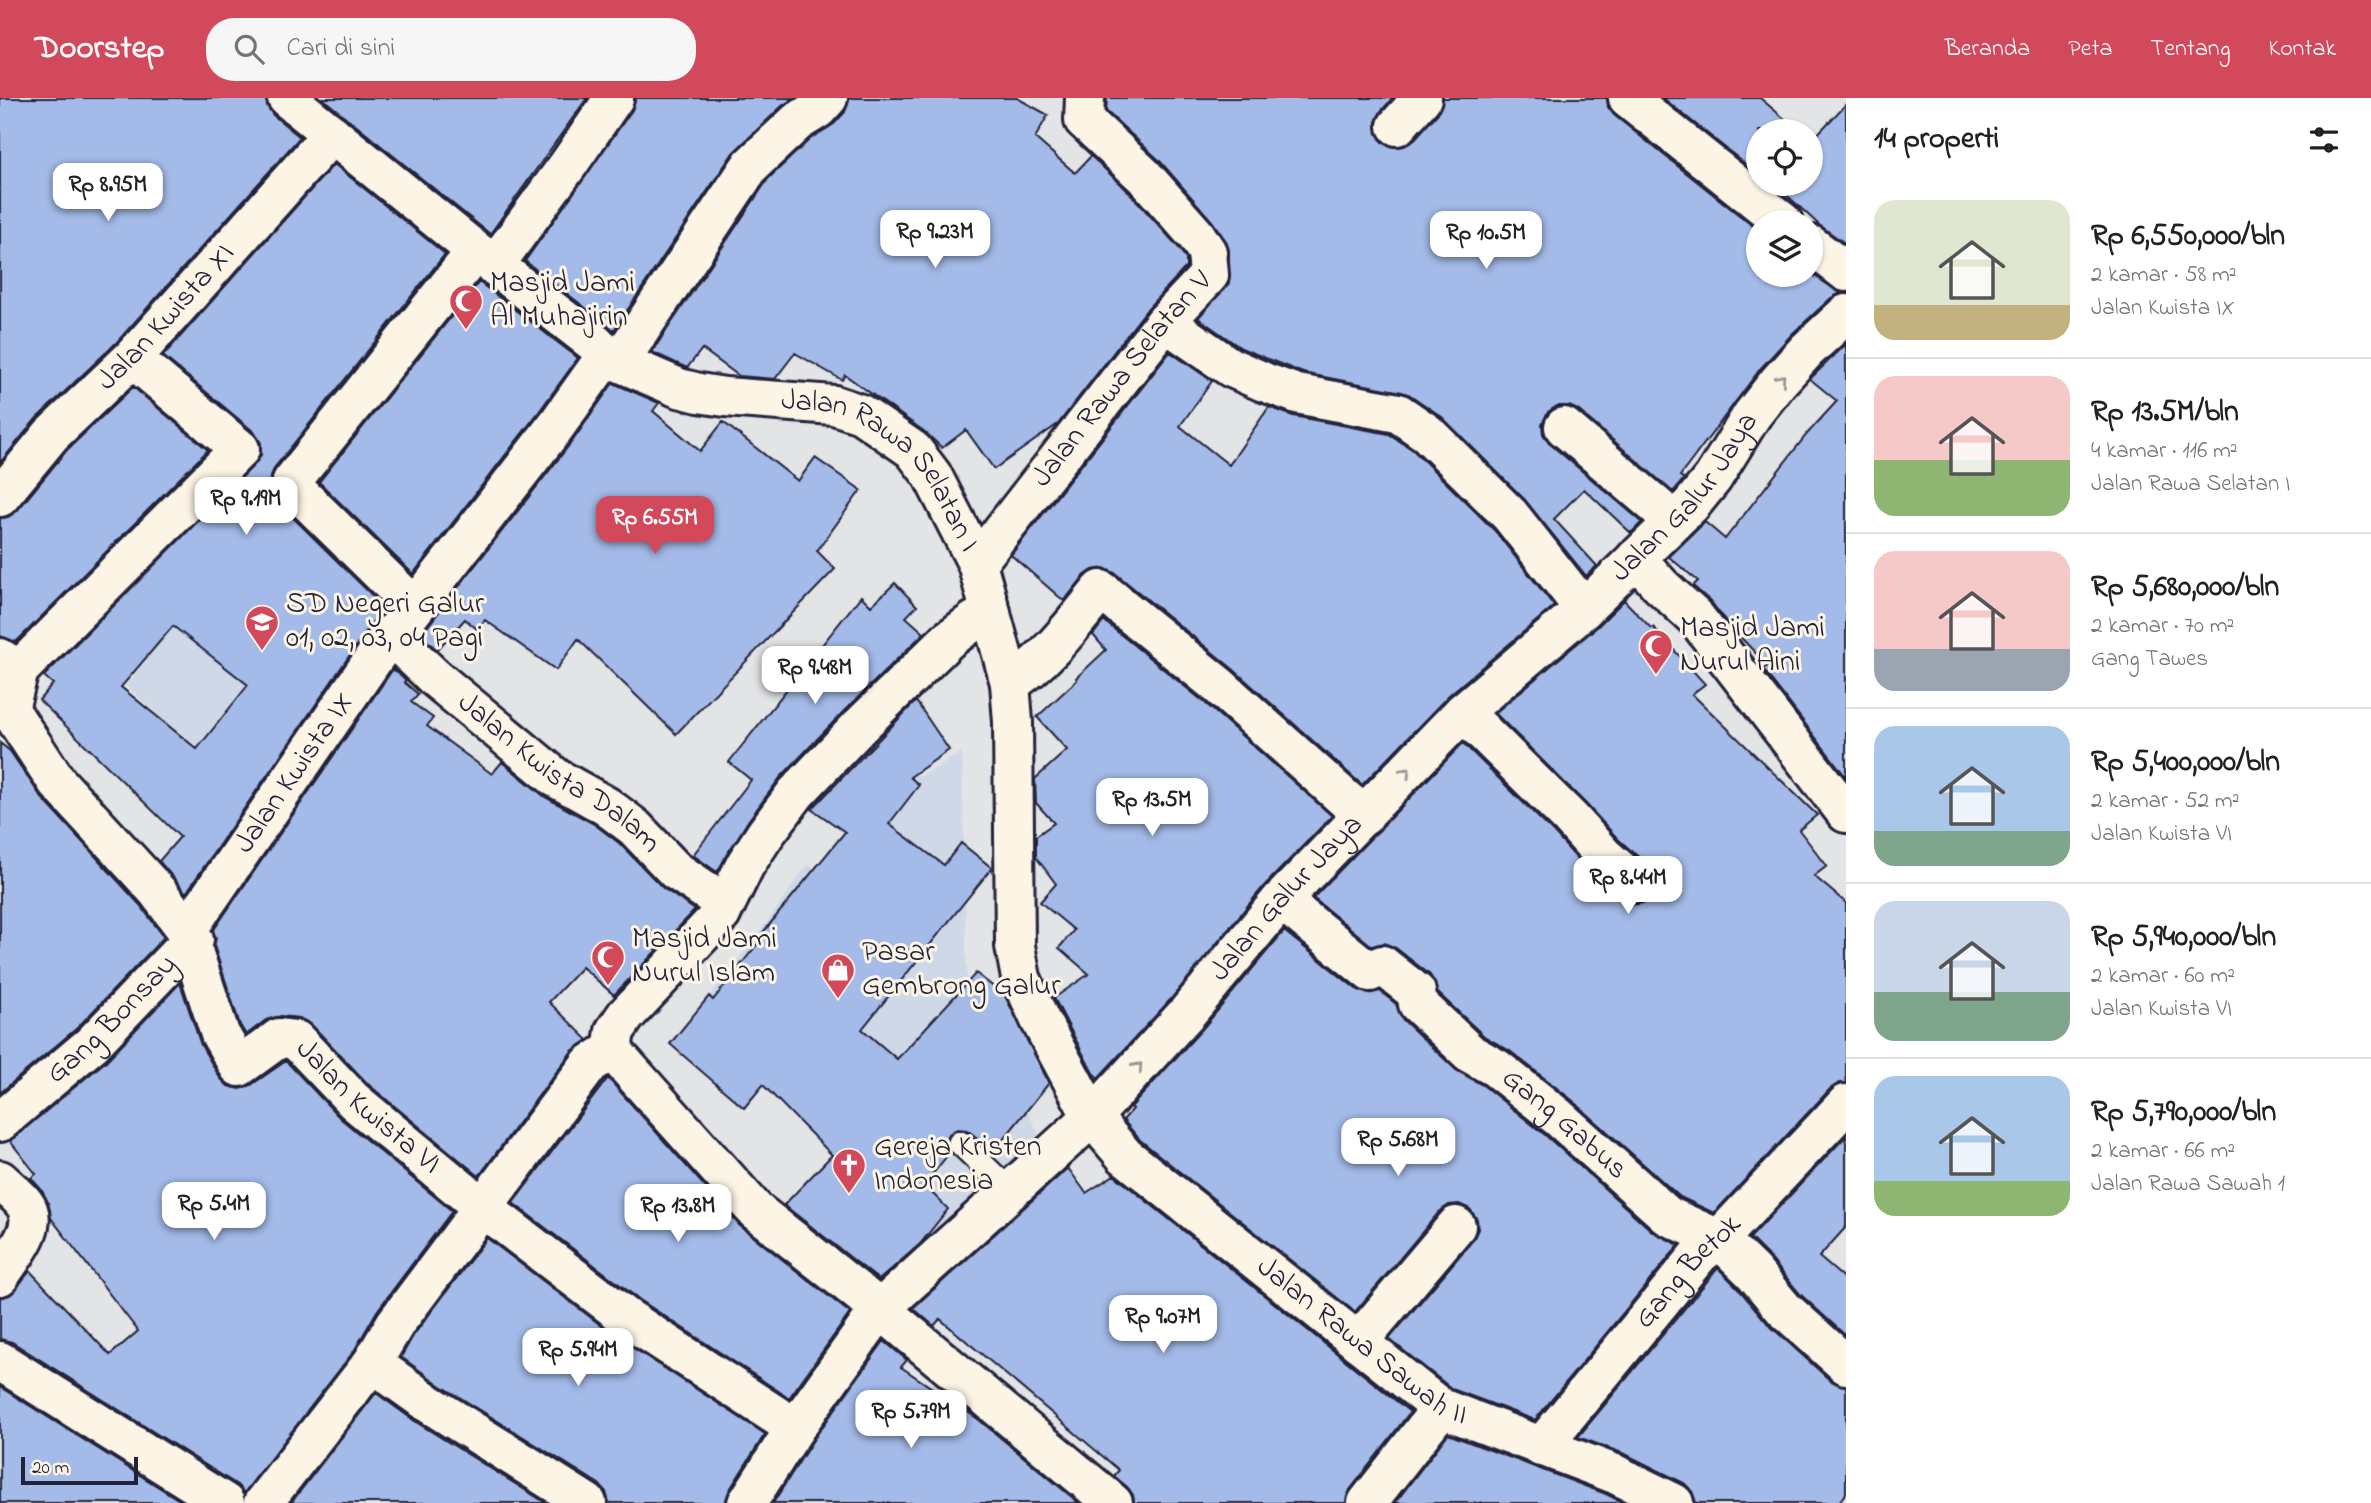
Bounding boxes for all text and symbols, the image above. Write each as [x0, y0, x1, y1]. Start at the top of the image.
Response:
search box [206, 18, 696, 81]
text: Doorstep [35, 25, 164, 73]
icon: search [230, 30, 268, 68]
text: Cari di sini [286, 30, 395, 68]
text: Beranda [1945, 32, 2030, 67]
text: Peta [2068, 32, 2113, 67]
text: Tentang [2151, 32, 2231, 67]
text: Kontak [2269, 32, 2336, 67]
text: 14 properti [1874, 118, 1999, 162]
map controls [1746, 119, 1823, 287]
button: locate [1746, 119, 1823, 196]
icon: filters [2305, 121, 2343, 159]
pin: Rp 8.95M [36, 164, 180, 223]
text: Rp 8.95M [69, 169, 147, 202]
button: layers [1746, 210, 1823, 287]
pin: Rp 9.23M [863, 211, 1007, 270]
pin: Rp 10.5M [1414, 212, 1558, 271]
text: Rp 6,550,000/bln [2091, 215, 2285, 259]
text: Rp 9.23M [896, 216, 974, 249]
text: Rp 10.5M [1446, 217, 1526, 250]
icon: home [1930, 228, 2014, 312]
street label: Jalan Kwista XI [87, 234, 246, 402]
text: 2 kamar · 58 m² [2091, 259, 2237, 292]
street label: Jalan Rawa Selatan V [1021, 261, 1224, 497]
place label: Masjid Jami Al Muhajirin [490, 262, 635, 340]
mosque icon: Masjid Jami Al Muhajirin [447, 282, 485, 331]
text: Jalan Kwista IX [2091, 292, 2235, 325]
one-way arrow [1773, 374, 1785, 387]
street label: Jalan Rawa Selatan I [780, 379, 990, 560]
text: Rp 13.5M/bln [2091, 391, 2239, 435]
street label: Jalan Galur Jaya [1601, 404, 1770, 593]
icon: home [1930, 404, 2014, 488]
text: 4 kamar · 116 m² [2091, 435, 2238, 468]
text: Jalan Rawa Selatan I [2091, 468, 2290, 501]
pin: Rp 9.19M [174, 478, 318, 537]
text: Rp 9.19M [211, 483, 281, 516]
pin: Rp 6.55M [583, 496, 727, 556]
text: Rp 6.55M [612, 502, 698, 535]
text: Rp 5,680,000/bln [2091, 566, 2279, 610]
icon: home [1930, 579, 2014, 663]
place label: SD Negeri Galur 01, 02, 03, 04 Pagi [286, 583, 485, 661]
school or university icon: SD Negeri Galur 01, 02, 03, 04 Pagi [243, 603, 281, 652]
place label: Masjid Jami Nurul Aini [1680, 607, 1825, 685]
text: 2 kamar · 70 m² [2091, 610, 2234, 643]
mosque icon: Masjid Jami Nurul Aini [1637, 627, 1675, 676]
text: Gang Tawes [2091, 643, 2208, 676]
pin: Rp 9.48M [743, 646, 887, 706]
text: Rp 9.48M [778, 652, 852, 685]
street label: Jalan Kwista Dalam [447, 683, 671, 864]
street label: Jalan Kwista IX [224, 684, 366, 863]
text: Rp 5,400,000/bln [2091, 741, 2280, 785]
icon: home [1930, 754, 2014, 838]
one-way arrow [1398, 767, 1411, 780]
pin: Rp 13.5M [1080, 778, 1224, 838]
text: Rp 13.5M [1112, 784, 1192, 817]
text: 2 kamar · 52 m² [2091, 785, 2240, 818]
street label: Jalan Galur Jaya [1199, 805, 1374, 992]
text: Jalan Kwista VI [2091, 818, 2232, 851]
pin: Rp 8.44M [1556, 856, 1700, 916]
text: Rp 8.44M [1589, 862, 1667, 895]
text: Rp 5,940,000/bln [2091, 916, 2276, 960]
place label: Masjid Jami Nurul Islam [632, 918, 777, 996]
icon: home [1930, 929, 2014, 1013]
place label: Pasar Gembrong Galur [862, 931, 1061, 1009]
mosque icon: Masjid Jami Nurul Islam [589, 938, 627, 987]
street label: Gang Bonsay [37, 945, 188, 1095]
shop icon: Pasar Gembrong Galur [819, 951, 857, 1000]
text: 2 kamar · 60 m² [2091, 960, 2235, 993]
text: Jalan Kwista VI [2091, 993, 2232, 1026]
street label: Jalan Kwista VI [284, 1029, 450, 1186]
street label: Gang Gabus [1491, 1058, 1637, 1191]
one-way arrow [1130, 1062, 1142, 1075]
text: Rp 5,790,000/bln [2091, 1091, 2276, 1135]
icon: home [1930, 1104, 2014, 1188]
pin: Rp 5.68M [1326, 1118, 1470, 1178]
text: Rp 5.68M [1357, 1124, 1439, 1157]
place label: Gereja Kristen Indonesia [874, 1126, 1042, 1204]
text: 2 kamar · 66 m² [2091, 1135, 2235, 1168]
church icon: Gereja Kristen Indonesia [830, 1146, 868, 1195]
text: Jalan Rawa Sawah 1 [2091, 1168, 2285, 1201]
pin: Rp 5.4M [149, 1182, 279, 1242]
pin: Rp 13.8M [606, 1184, 750, 1244]
text: Rp 5.4M [178, 1188, 250, 1221]
text: Rp 13.8M [640, 1190, 716, 1223]
street label: Gang Betok [1624, 1204, 1753, 1339]
street label: Jalan Rawa Sawah II [1247, 1247, 1474, 1438]
pin: Rp 9.07M [1091, 1296, 1235, 1355]
text: Rp 9.07M [1125, 1301, 1201, 1334]
pin: Rp 5.94M [506, 1328, 650, 1388]
text: Rp 5.94M [538, 1334, 618, 1367]
pin: Rp 5.79M [839, 1390, 983, 1450]
text: Rp 5.79M [871, 1396, 951, 1429]
scale bar [21, 1454, 138, 1486]
text: 20 m [32, 1455, 69, 1482]

